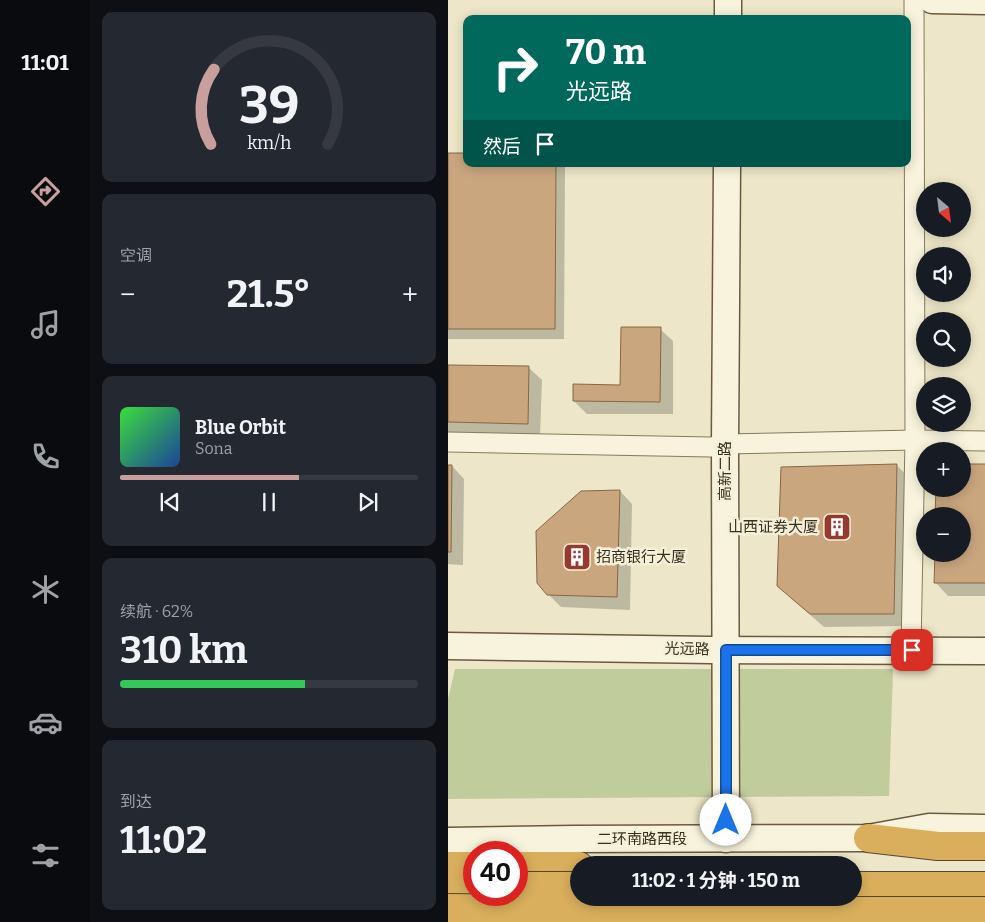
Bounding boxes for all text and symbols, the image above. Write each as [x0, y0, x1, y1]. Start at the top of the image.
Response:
text: 70 m [566, 31, 646, 73]
icon: right [483, 35, 548, 100]
text: 11:01 [21, 49, 69, 76]
text: 39 [239, 74, 299, 137]
text: 光远路 [566, 78, 632, 105]
icon: arrive [531, 130, 559, 158]
text: km/h [247, 132, 291, 154]
text: 然后 [483, 135, 521, 158]
icon: directions [28, 174, 63, 209]
north arrow [916, 182, 970, 238]
map controls [916, 182, 971, 562]
text: 空调 [120, 246, 152, 265]
button: sound [916, 247, 971, 302]
text: 21.5° [227, 271, 311, 317]
text: − [120, 278, 135, 311]
text: + [402, 278, 418, 311]
icon: music [28, 307, 63, 342]
button: search [916, 312, 971, 367]
button: layers [916, 377, 971, 432]
text: Blue Orbit [195, 416, 286, 439]
icon: phone [28, 439, 63, 474]
text: Sona [195, 439, 232, 458]
street label: 高新二路 [716, 441, 734, 501]
button: + [916, 442, 971, 497]
icon: previous [156, 488, 184, 516]
icon: pause [255, 488, 283, 516]
icon: next [354, 488, 382, 516]
button: − [916, 507, 971, 562]
building icon: 山西证券大厦 [822, 512, 852, 542]
place label: 山西证券大厦 [728, 518, 818, 536]
building icon: 招商银行大厦 [562, 542, 592, 572]
place label: 招商银行大厦 [596, 548, 686, 566]
icon: climate [28, 572, 63, 607]
text: 续航 · 62% [120, 602, 193, 621]
text: 310 km [120, 627, 248, 673]
pin [891, 629, 933, 671]
icon: arrive [898, 636, 926, 664]
street label: 光远路 [664, 640, 710, 658]
icon: car [28, 705, 63, 740]
text: 到达 [120, 792, 152, 811]
position arrow [699, 793, 751, 845]
text: 11:02 [120, 817, 207, 863]
street label: 二环南路西段 [597, 830, 687, 848]
icon: filters [28, 838, 63, 873]
speed limit sign: 40 [463, 841, 528, 906]
text: 11:02 · 1 分钟 · 150 m [632, 869, 800, 892]

